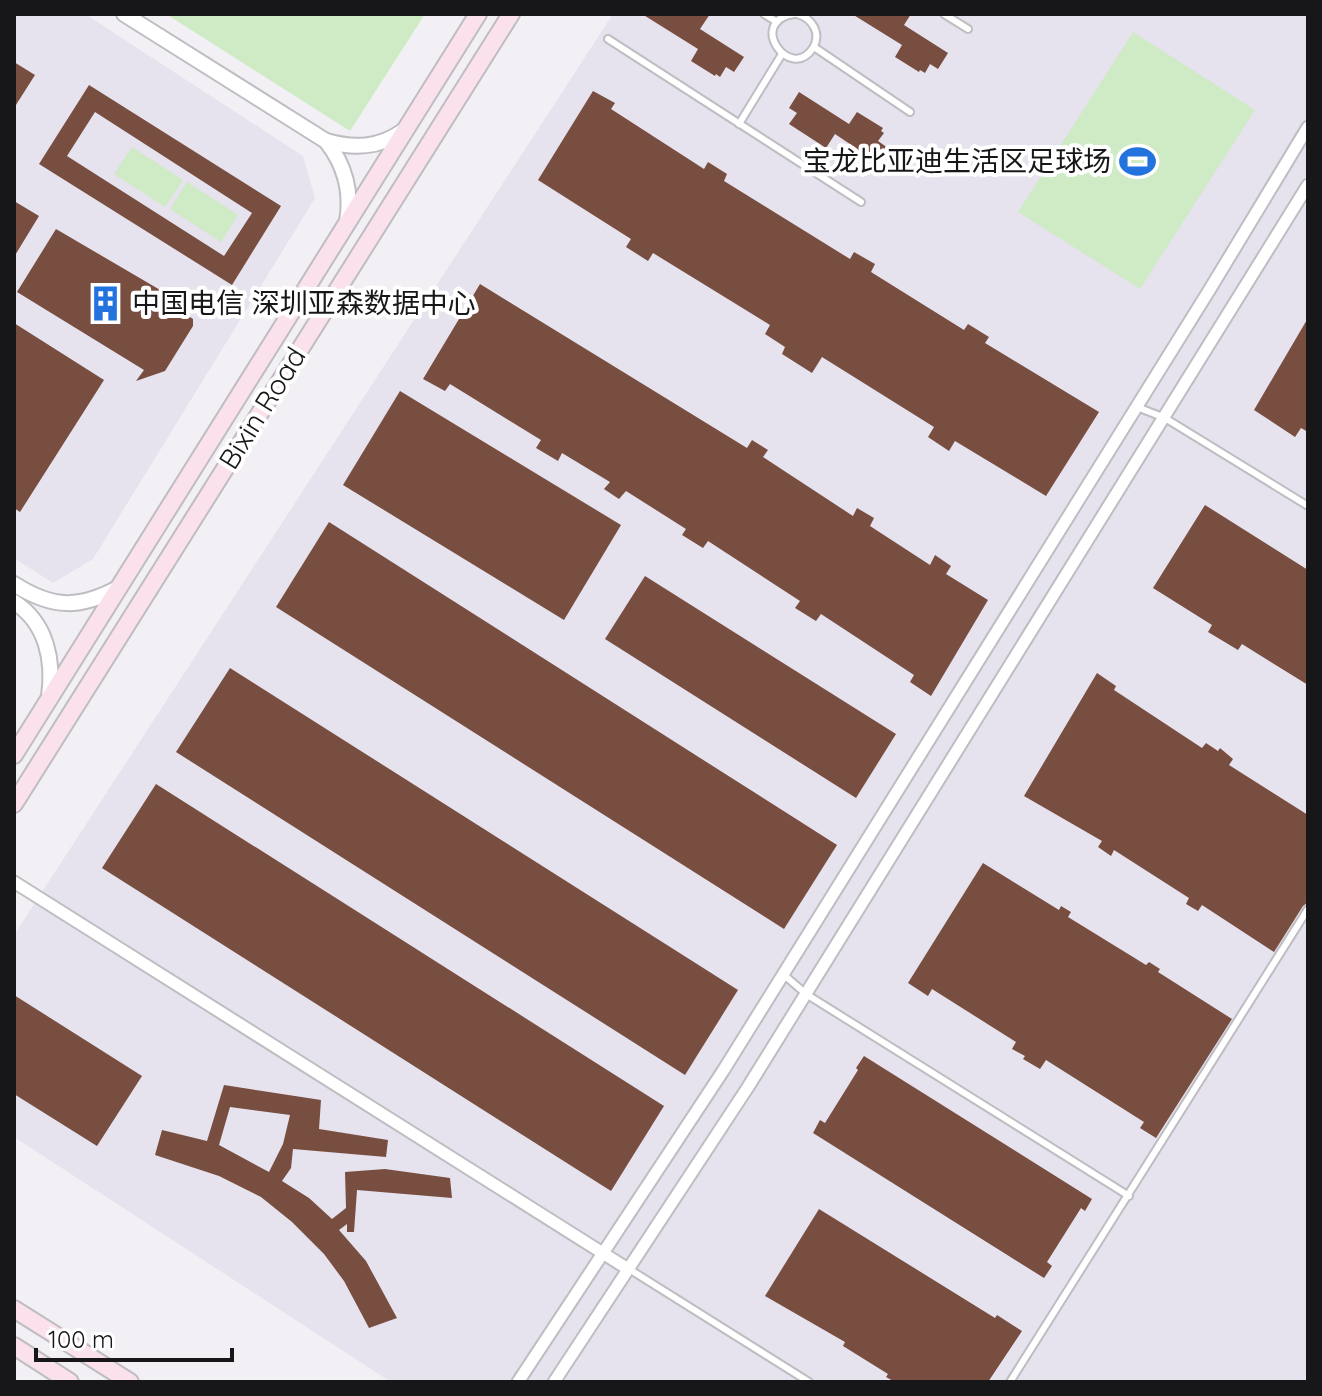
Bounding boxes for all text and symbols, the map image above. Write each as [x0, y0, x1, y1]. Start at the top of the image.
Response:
sports icon: 宝龙比亚迪生活区足球场 [1118, 142, 1156, 180]
place label: 宝龙比亚迪生活区足球场 [803, 143, 1111, 178]
building icon: 中国电信 深圳亚森数据中心 [87, 284, 125, 322]
place label: 中国电信 深圳亚森数据中心 [132, 285, 476, 320]
street label: Bixin Road [210, 340, 313, 475]
scale bar [36, 1312, 232, 1362]
text: 100 m [48, 1324, 114, 1354]

